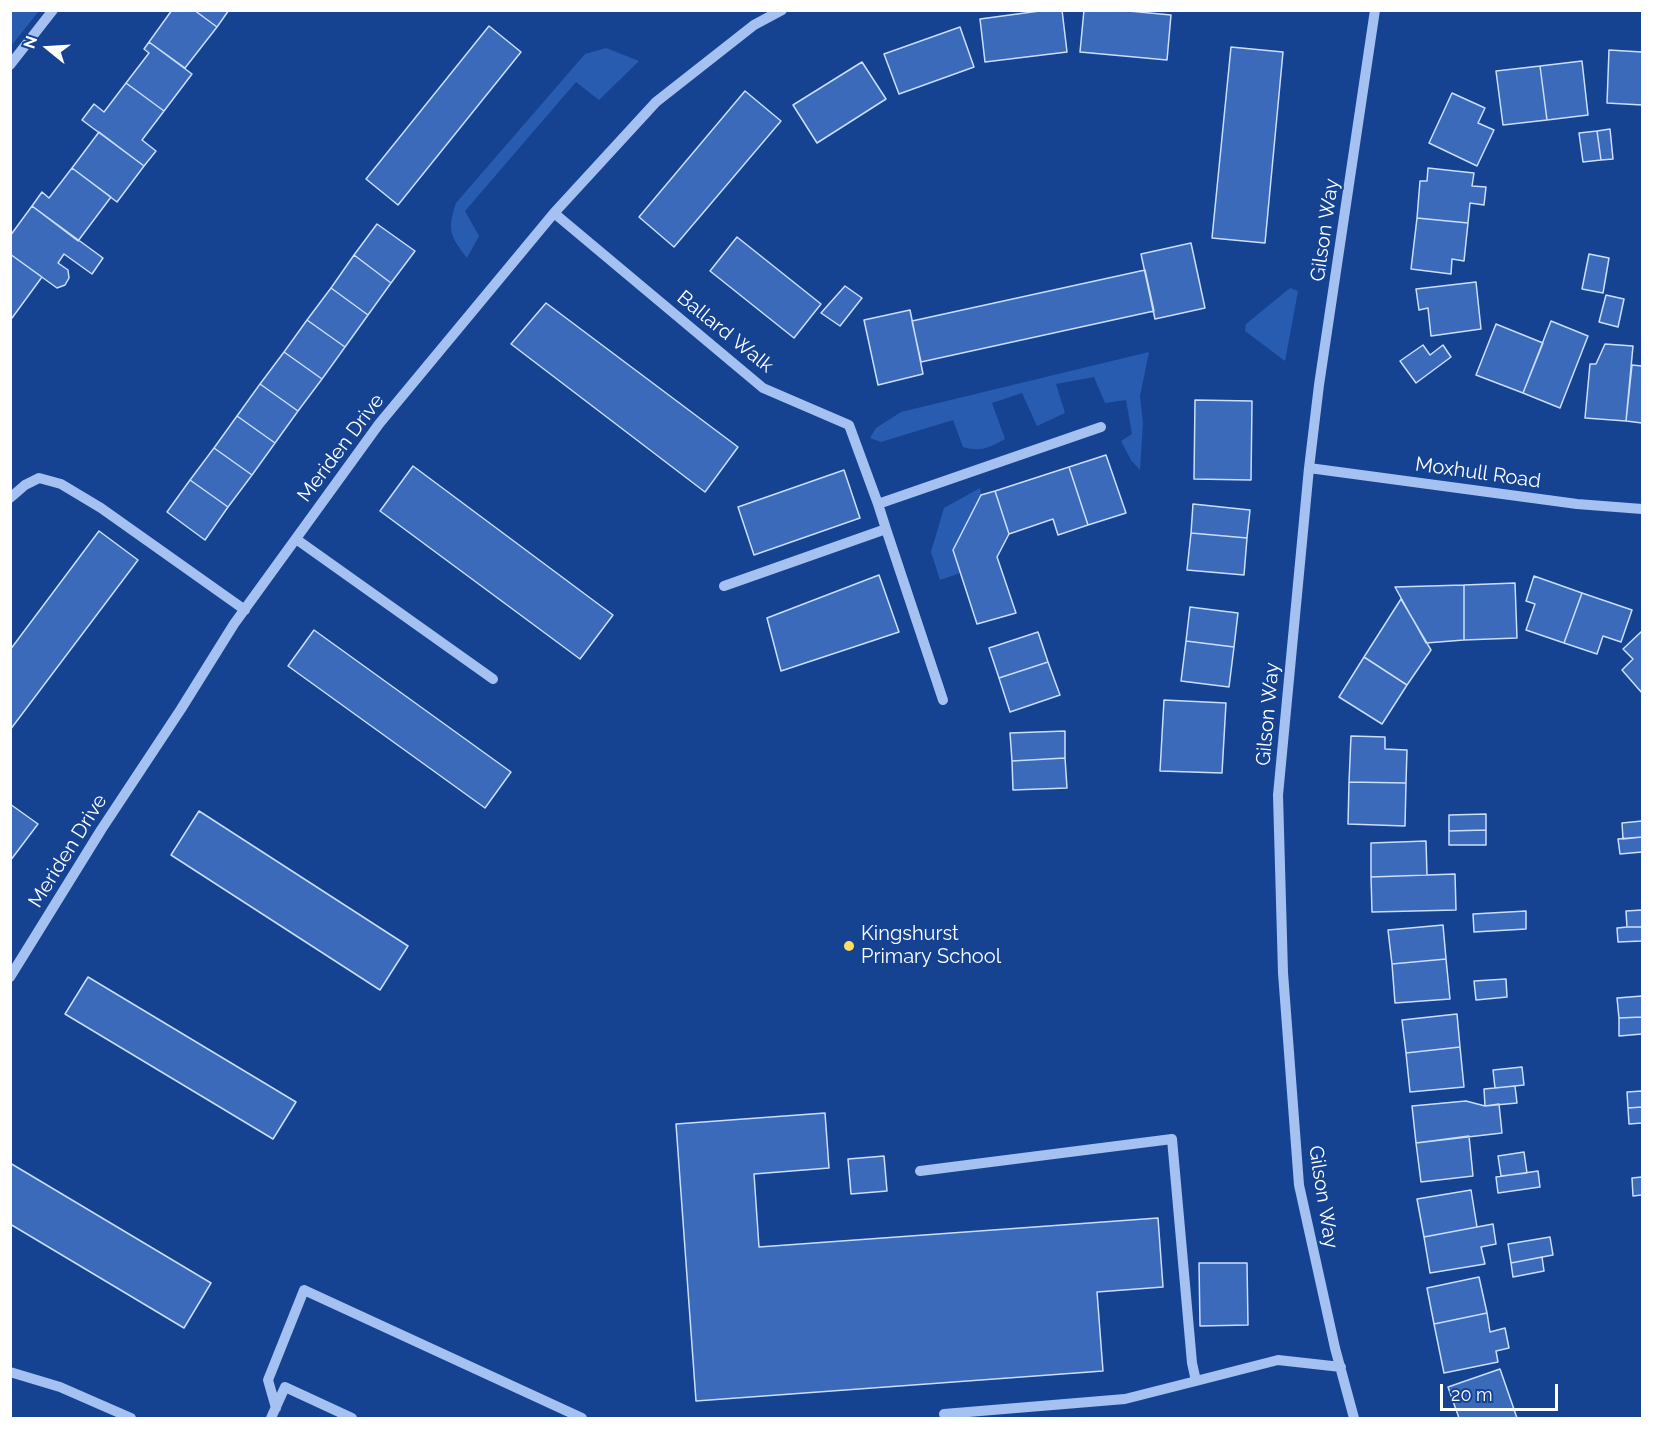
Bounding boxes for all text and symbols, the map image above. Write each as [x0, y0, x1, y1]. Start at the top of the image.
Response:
north arrow [18, 18, 78, 78]
text: N [19, 34, 41, 51]
street label: Gilson Way [1306, 177, 1344, 283]
street label: Ballard Walk [672, 286, 778, 378]
street label: Meriden Drive [293, 389, 389, 507]
street label: Moxhull Road [1414, 452, 1542, 494]
street label: Gilson Way [1252, 661, 1284, 767]
street label: Meriden Drive [24, 790, 112, 912]
place label: Kingshurst Primary School [861, 922, 1001, 969]
marker: Kingshurst Primary School [842, 939, 856, 953]
street label: Gilson Way [1303, 1144, 1343, 1250]
scale bar [1443, 1372, 1562, 1410]
text: 20 m [1451, 1384, 1493, 1405]

